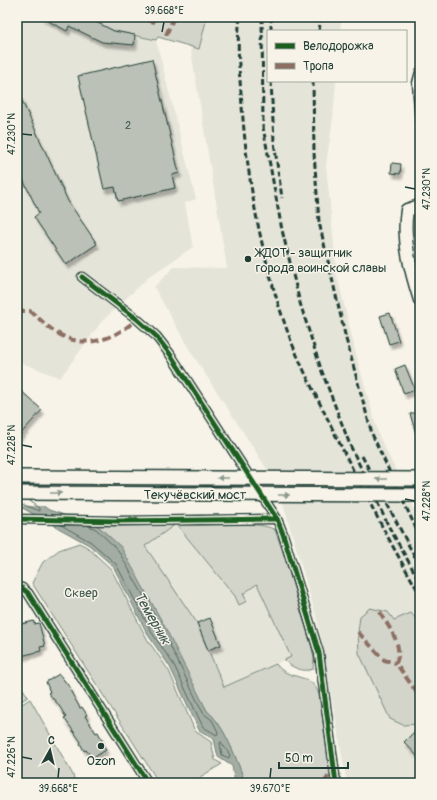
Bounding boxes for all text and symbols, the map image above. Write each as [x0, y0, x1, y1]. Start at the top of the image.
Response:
text: 39.668°E [144, 5, 184, 17]
legend [267, 30, 407, 82]
text: Велодорожка [303, 39, 374, 54]
text: Тропа [303, 59, 334, 74]
text: 47.230°N [6, 113, 18, 155]
house number: 2 [125, 119, 131, 132]
text: 47.230°N [421, 168, 433, 210]
place label: ЖДОТ - защитник города воинской славы [254, 245, 386, 276]
marker: ЖДОТ - защитник города воинской славы [243, 254, 253, 264]
text: 47.228°N [6, 424, 18, 465]
one-way arrow [216, 475, 229, 481]
one-way arrow [374, 476, 387, 482]
text: 47.228°N [421, 480, 433, 521]
street label: Текучёвский мост [144, 487, 247, 503]
one-way arrow [50, 490, 63, 496]
one-way arrow [278, 491, 290, 498]
park label: Сквер [64, 585, 98, 601]
water label: Темерник [131, 589, 175, 649]
north arrow [30, 730, 70, 770]
text: С [47, 734, 56, 748]
text: 47.226°N [6, 736, 18, 778]
marker: Ozon [96, 741, 106, 751]
scale bar [279, 744, 348, 770]
text: 50 m [285, 751, 313, 766]
place label: Ozon [86, 753, 116, 769]
text: 39.668°E [38, 783, 78, 795]
text: 39.670°E [250, 783, 290, 795]

